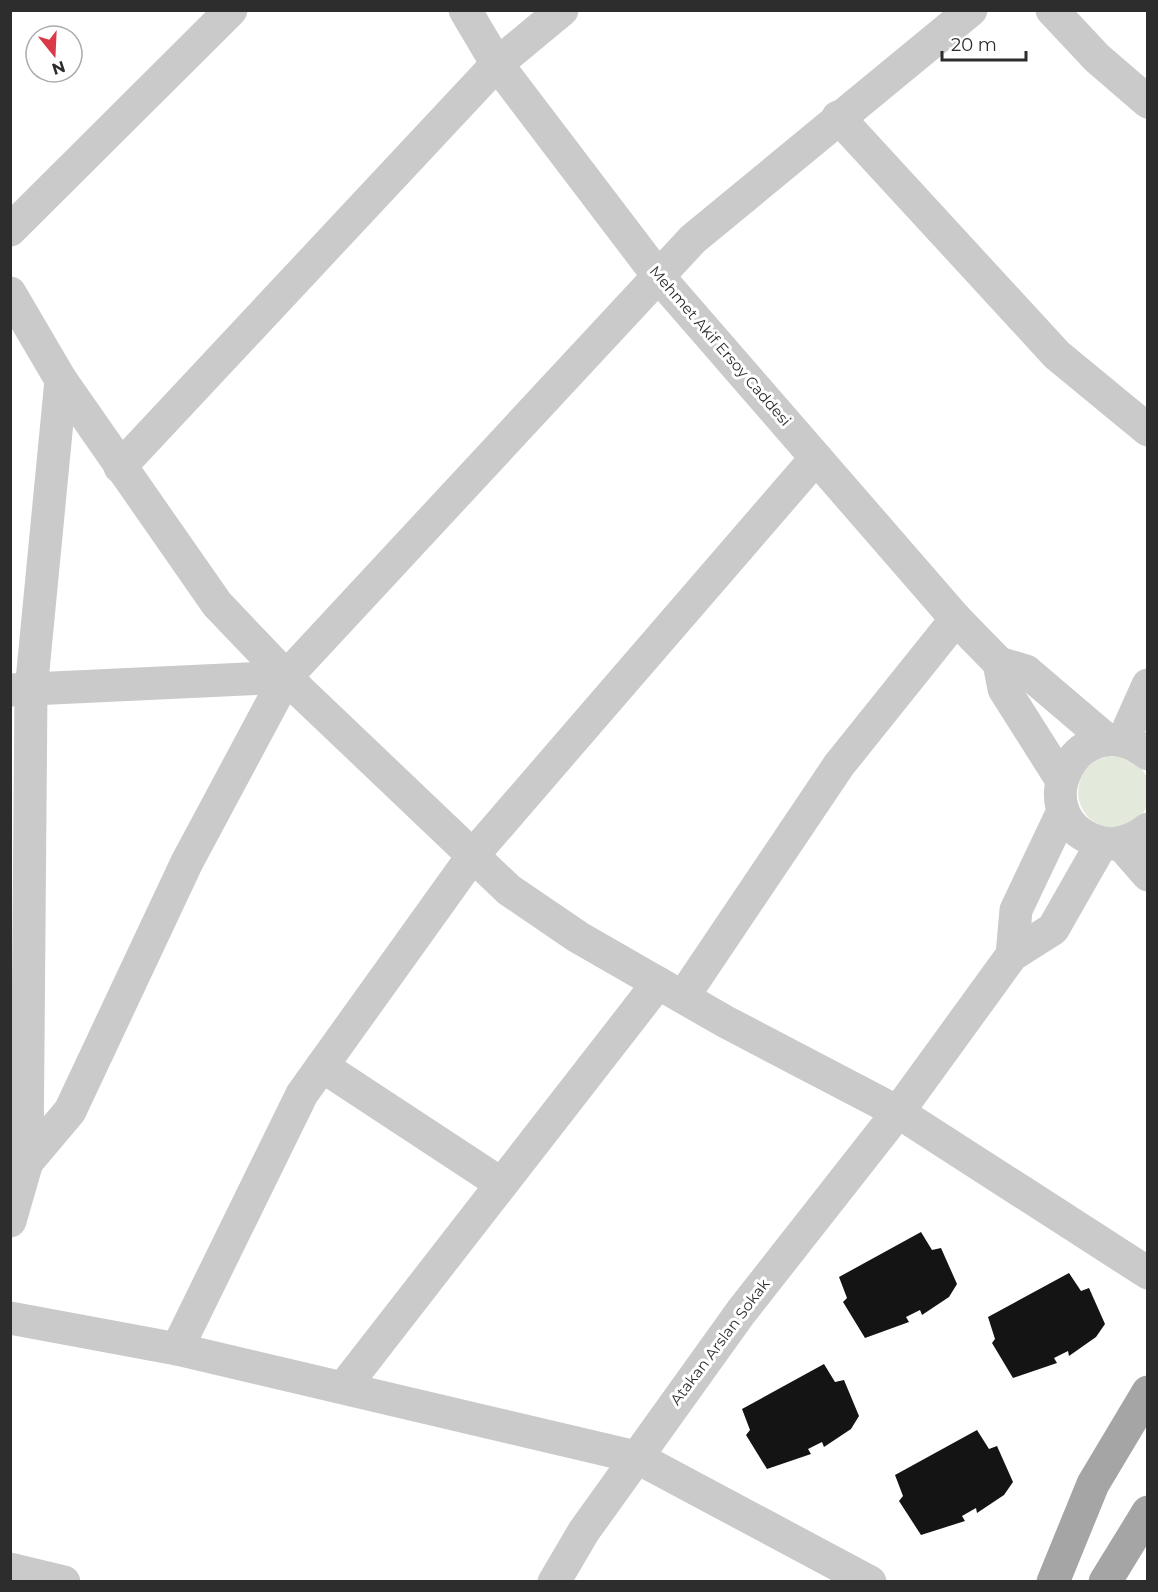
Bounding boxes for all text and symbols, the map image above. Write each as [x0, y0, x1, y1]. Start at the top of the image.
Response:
north arrow [24, 24, 84, 84]
scale bar [942, 24, 1026, 62]
text: 20 m [951, 34, 997, 56]
text: N [49, 57, 68, 79]
street label: Mehmet Akif Ersoy Caddesi [646, 262, 795, 430]
street label: Atakan Arslan Sokak [666, 1275, 773, 1409]

